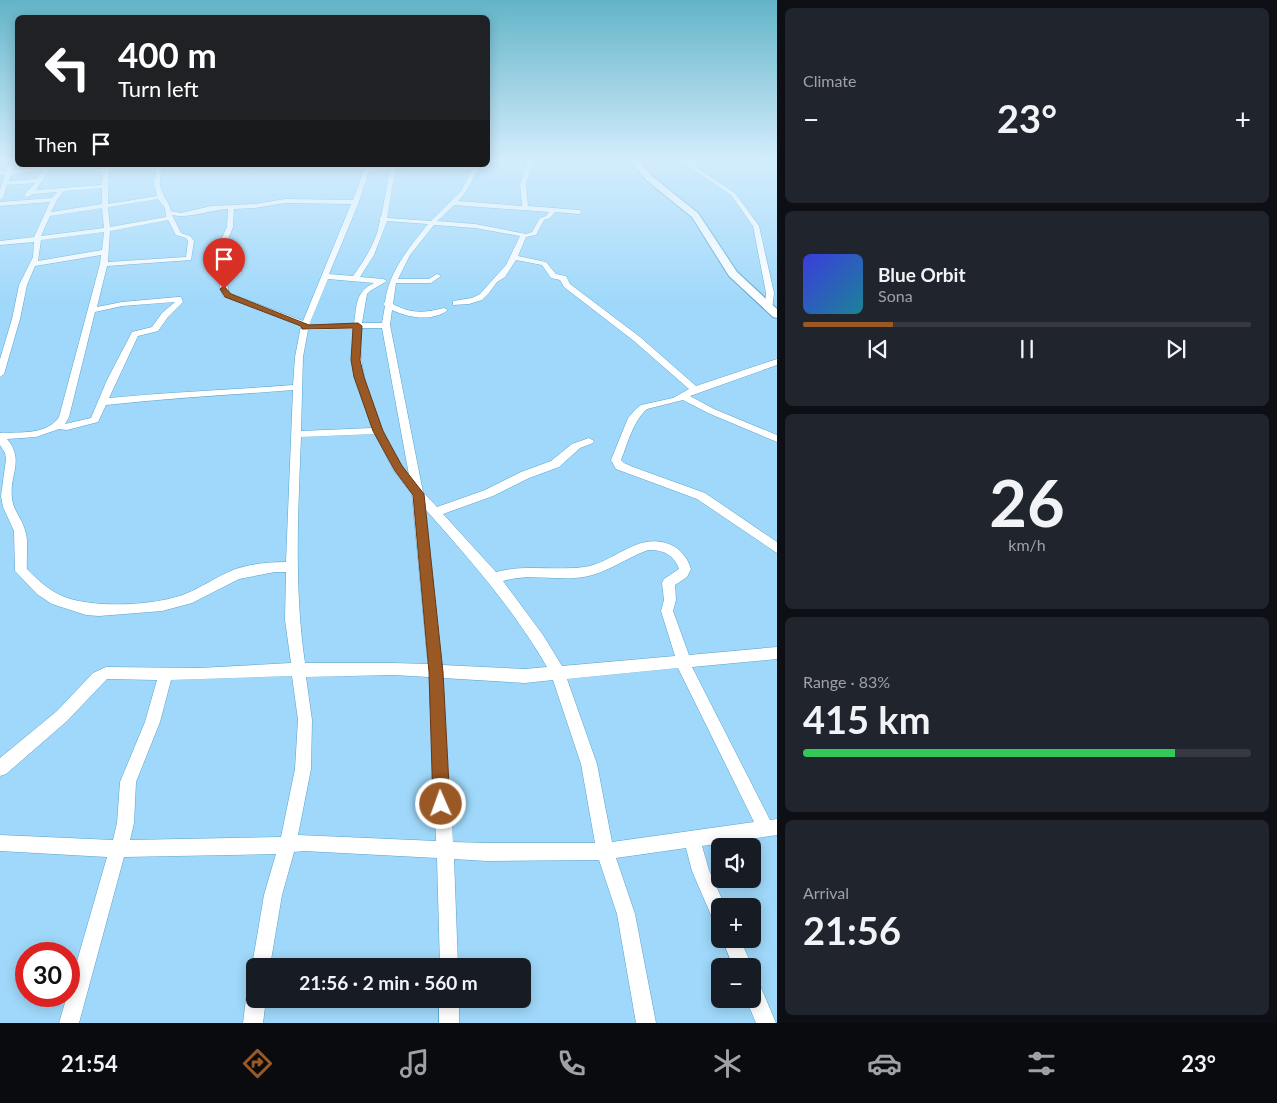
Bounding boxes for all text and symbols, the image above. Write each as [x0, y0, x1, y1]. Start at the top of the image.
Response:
text: 400 m [118, 33, 217, 75]
icon: left [35, 35, 100, 100]
text: Climate [803, 71, 856, 90]
text: Turn left [118, 75, 199, 102]
text: 23° [997, 95, 1057, 141]
text: − [803, 102, 819, 136]
text: + [1235, 102, 1251, 136]
icon: arrive [87, 130, 115, 158]
text: Then [35, 133, 77, 156]
pin [203, 238, 245, 289]
icon: arrive [210, 245, 238, 273]
text: Blue Orbit [878, 263, 966, 286]
text: Sona [878, 286, 913, 305]
icon: previous [864, 335, 892, 363]
icon: pause [1013, 335, 1041, 363]
icon: next [1162, 335, 1190, 363]
text: 26 [989, 463, 1065, 541]
text: km/h [1008, 535, 1046, 554]
text: Range · 83% [803, 672, 890, 691]
text: 415 km [803, 696, 931, 742]
position arrow [414, 777, 466, 829]
map controls [711, 838, 761, 1008]
button: sound [711, 838, 761, 888]
text: Arrival [803, 883, 849, 902]
button: + [711, 898, 761, 948]
text: 21:56 [803, 907, 901, 953]
speed limit sign: 30 [15, 942, 80, 1007]
button: − [711, 958, 761, 1008]
text: 21:56 · 2 min · 560 m [299, 971, 478, 994]
icon: directions [240, 1046, 275, 1081]
icon: music [397, 1046, 432, 1081]
icon: phone [554, 1046, 589, 1081]
icon: climate [710, 1046, 745, 1081]
icon: car [867, 1046, 902, 1081]
icon: filters [1024, 1046, 1059, 1081]
text: 21:54 [61, 1050, 118, 1077]
text: 23° [1181, 1050, 1216, 1077]

